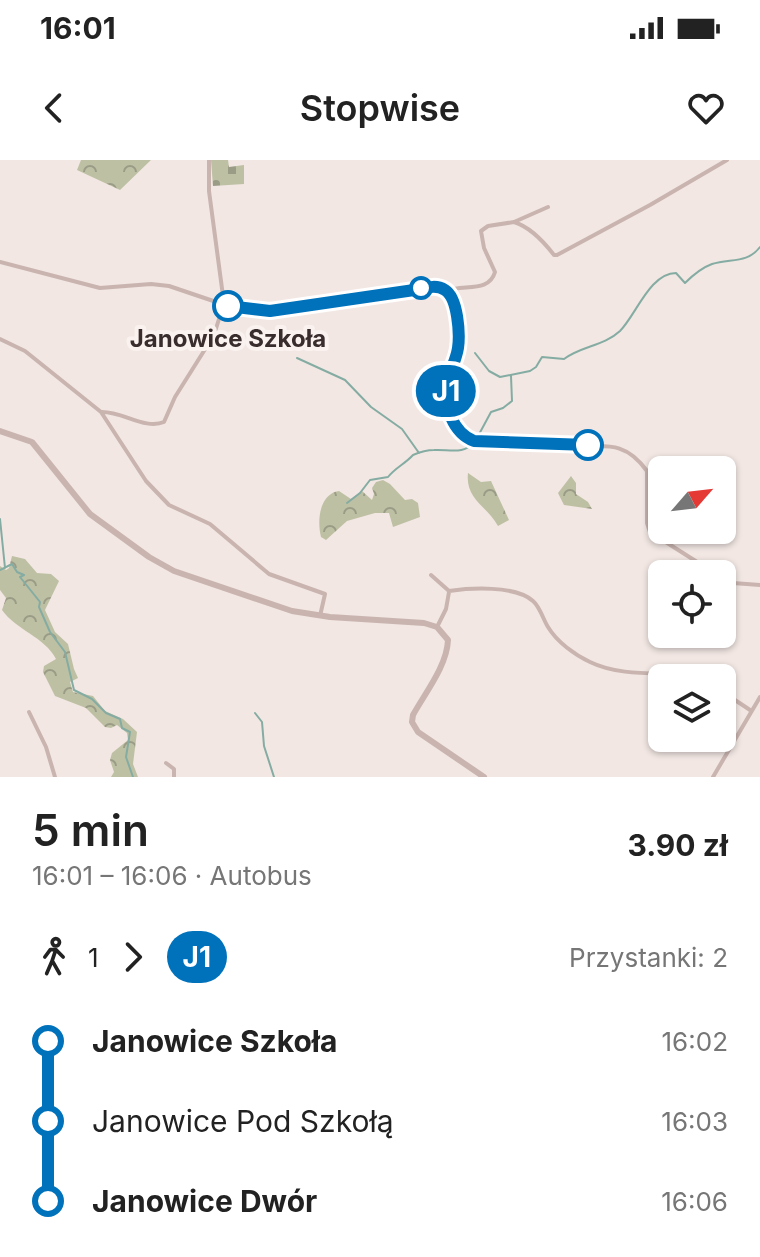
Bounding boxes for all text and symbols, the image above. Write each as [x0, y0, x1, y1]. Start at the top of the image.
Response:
text: 16:01 [40, 10, 116, 46]
icon: back [32, 86, 76, 130]
text: Stopwise [300, 86, 460, 130]
icon: heart [684, 86, 728, 130]
unlabelled marker [410, 277, 432, 299]
marker: Janowice Szkoła [213, 291, 243, 321]
place label: Janowice Szkoła [130, 324, 326, 353]
line badge: J1 [410, 365, 482, 417]
text: J1 [432, 374, 460, 408]
unlabelled marker [573, 430, 603, 460]
north arrow [648, 456, 736, 544]
map controls [648, 456, 736, 752]
button: locate [648, 560, 736, 648]
button: layers [648, 664, 736, 752]
text: 5 min [32, 803, 149, 857]
text: 3.90 zł [627, 827, 728, 863]
text: 16:01 – 16:06 · Autobus [32, 860, 312, 891]
icon: walk [32, 935, 76, 979]
icon: forward [111, 935, 155, 979]
text: J1 [183, 940, 211, 974]
text: 1 [88, 942, 99, 973]
text: Przystanki: 2 [569, 942, 728, 973]
text: Janowice Szkoła [92, 1023, 337, 1059]
text: 16:02 [662, 1026, 728, 1057]
text: Janowice Pod Szkołą [92, 1103, 394, 1139]
text: 16:03 [661, 1106, 728, 1137]
text: Janowice Dwór [92, 1183, 317, 1219]
text: 16:06 [661, 1186, 728, 1217]

